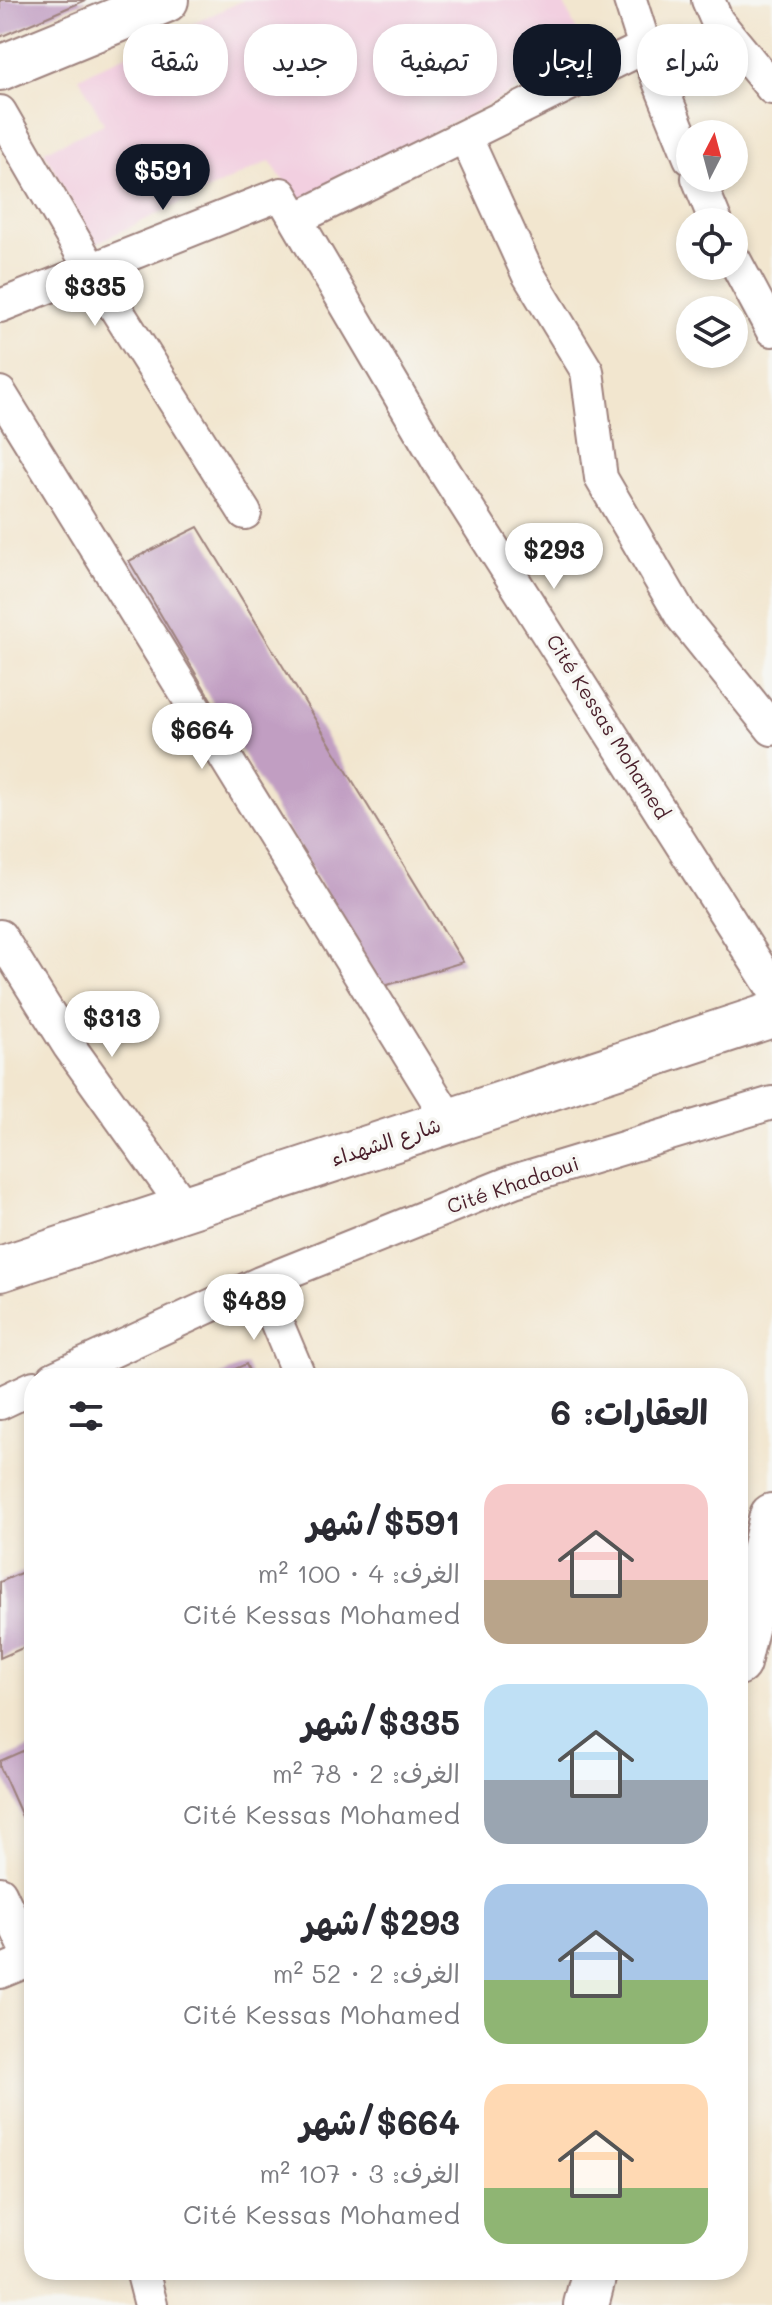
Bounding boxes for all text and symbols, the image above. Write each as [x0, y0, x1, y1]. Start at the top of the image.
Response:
chip: شقة [123, 24, 228, 96]
chip: جديد [244, 24, 357, 96]
chip: تصفية [373, 24, 497, 96]
chip: إيجار [513, 24, 621, 96]
chip: شراء [637, 24, 748, 96]
north arrow [676, 120, 748, 192]
map controls [676, 120, 748, 368]
pin: $591 [116, 144, 210, 212]
text: $591 [134, 153, 192, 187]
button: locate [676, 208, 748, 280]
pin: $335 [48, 260, 142, 328]
text: $335 [64, 269, 126, 303]
button: layers [676, 296, 748, 368]
pin: $293 [507, 523, 601, 591]
text: $293 [523, 532, 585, 566]
street label: Cité Kessas Mohamed [541, 629, 676, 824]
pin: $664 [155, 703, 249, 771]
text: $664 [170, 712, 234, 746]
pin: $313 [65, 991, 159, 1059]
text: $313 [83, 1000, 141, 1034]
street label: شارع الشهداء [328, 1111, 444, 1173]
street label: Cité Khadaoui [443, 1149, 582, 1219]
pin: $489 [207, 1274, 301, 1342]
text: $489 [222, 1283, 286, 1317]
text: العقارات: 6 [551, 1389, 708, 1434]
icon: filters [64, 1394, 108, 1438]
text: $591/شهر [307, 1499, 460, 1544]
icon: home [548, 1516, 644, 1612]
text: الغرف: 4 · 100 m² [258, 1556, 460, 1590]
text: Cité Kessas Mohamed [183, 1597, 460, 1631]
text: $335/شهر [302, 1699, 460, 1744]
icon: home [548, 1716, 644, 1812]
text: الغرف: 2 · 78 m² [272, 1756, 460, 1790]
text: Cité Kessas Mohamed [183, 1797, 460, 1831]
text: $293/شهر [303, 1899, 460, 1944]
icon: home [548, 1916, 644, 2012]
text: الغرف: 2 · 52 m² [273, 1956, 460, 1990]
text: Cité Kessas Mohamed [183, 1997, 460, 2031]
text: $664/شهر [300, 2099, 460, 2144]
icon: home [548, 2116, 644, 2212]
text: الغرف: 3 · 107 m² [259, 2156, 460, 2190]
text: Cité Kessas Mohamed [183, 2197, 460, 2231]

